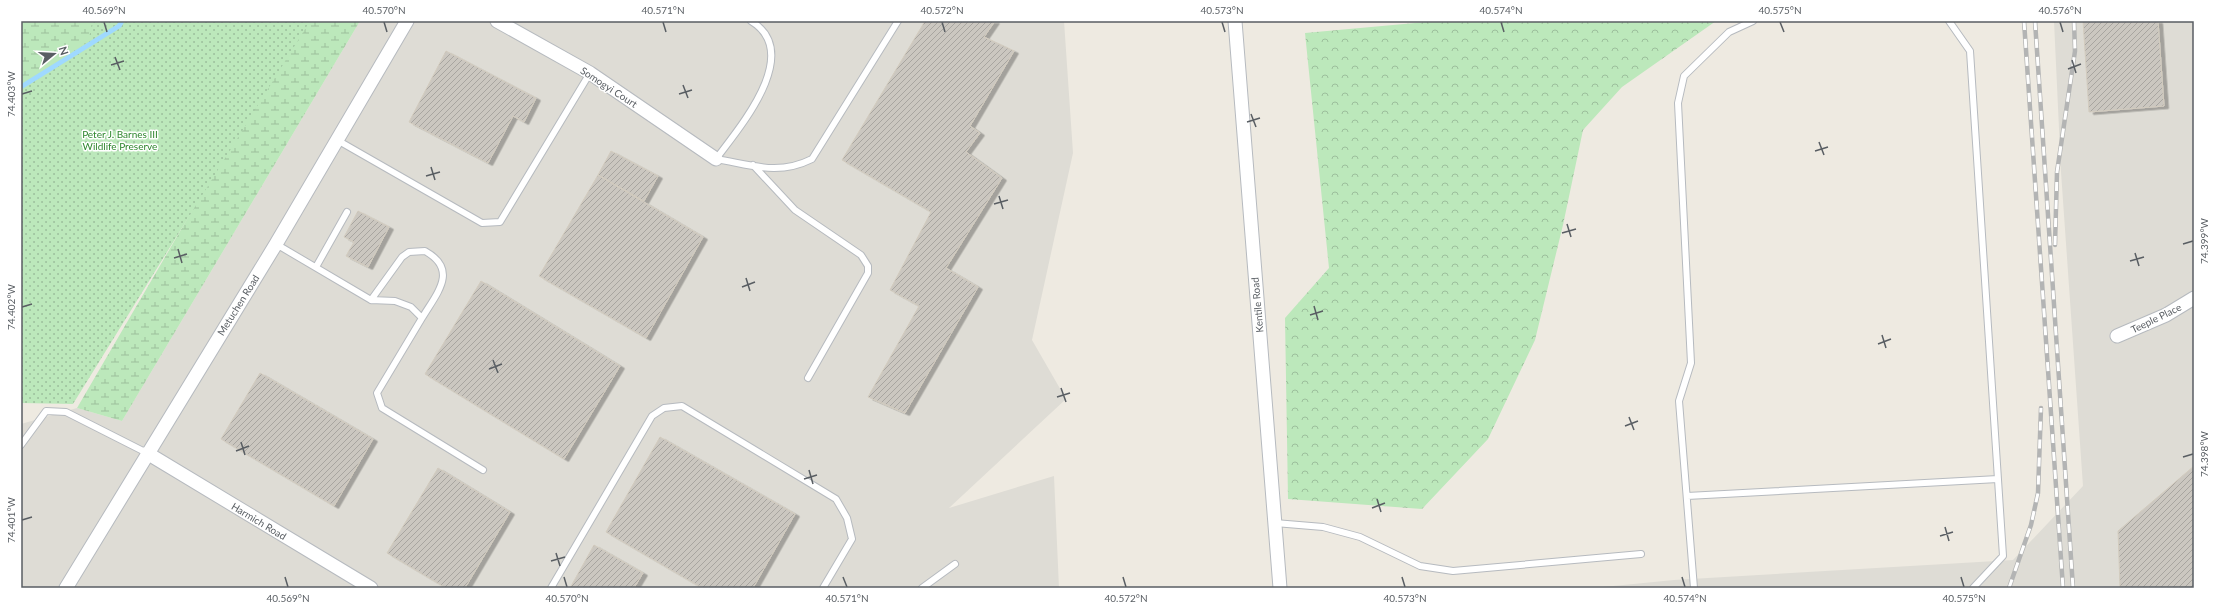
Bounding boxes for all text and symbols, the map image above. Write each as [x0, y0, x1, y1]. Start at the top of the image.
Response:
text: 40.569°N [82, 4, 126, 16]
text: 40.570°N [362, 4, 406, 16]
text: 40.571°N [641, 4, 685, 16]
text: 40.572°N [920, 4, 964, 16]
text: 40.573°N [1200, 4, 1244, 16]
text: 40.574°N [1479, 4, 1523, 16]
text: 40.575°N [1758, 4, 1802, 16]
text: 40.576°N [2038, 4, 2082, 16]
north arrow [34, 34, 74, 74]
text: N [56, 45, 71, 57]
street label: Somogyi Court [578, 64, 640, 110]
text: 74.403°W [5, 70, 17, 117]
park label: Peter J. Barnes III Wildlife Preserve [82, 128, 158, 152]
text: 74.399°W [2198, 217, 2210, 264]
street label: Metuchen Road [214, 272, 262, 338]
street label: Kentile Road [1249, 277, 1265, 333]
text: 74.402°W [5, 283, 17, 330]
street label: Teeple Place [2129, 301, 2183, 335]
text: 74.398°W [2198, 430, 2210, 477]
text: 74.401°W [5, 496, 17, 543]
street label: Harmich Road [229, 500, 289, 542]
text: 40.569°N [266, 592, 310, 604]
text: 40.570°N [545, 592, 589, 604]
text: 40.571°N [825, 592, 869, 604]
text: 40.572°N [1104, 592, 1148, 604]
text: 40.573°N [1383, 592, 1427, 604]
text: 40.574°N [1663, 592, 1707, 604]
text: 40.575°N [1942, 592, 1986, 604]

